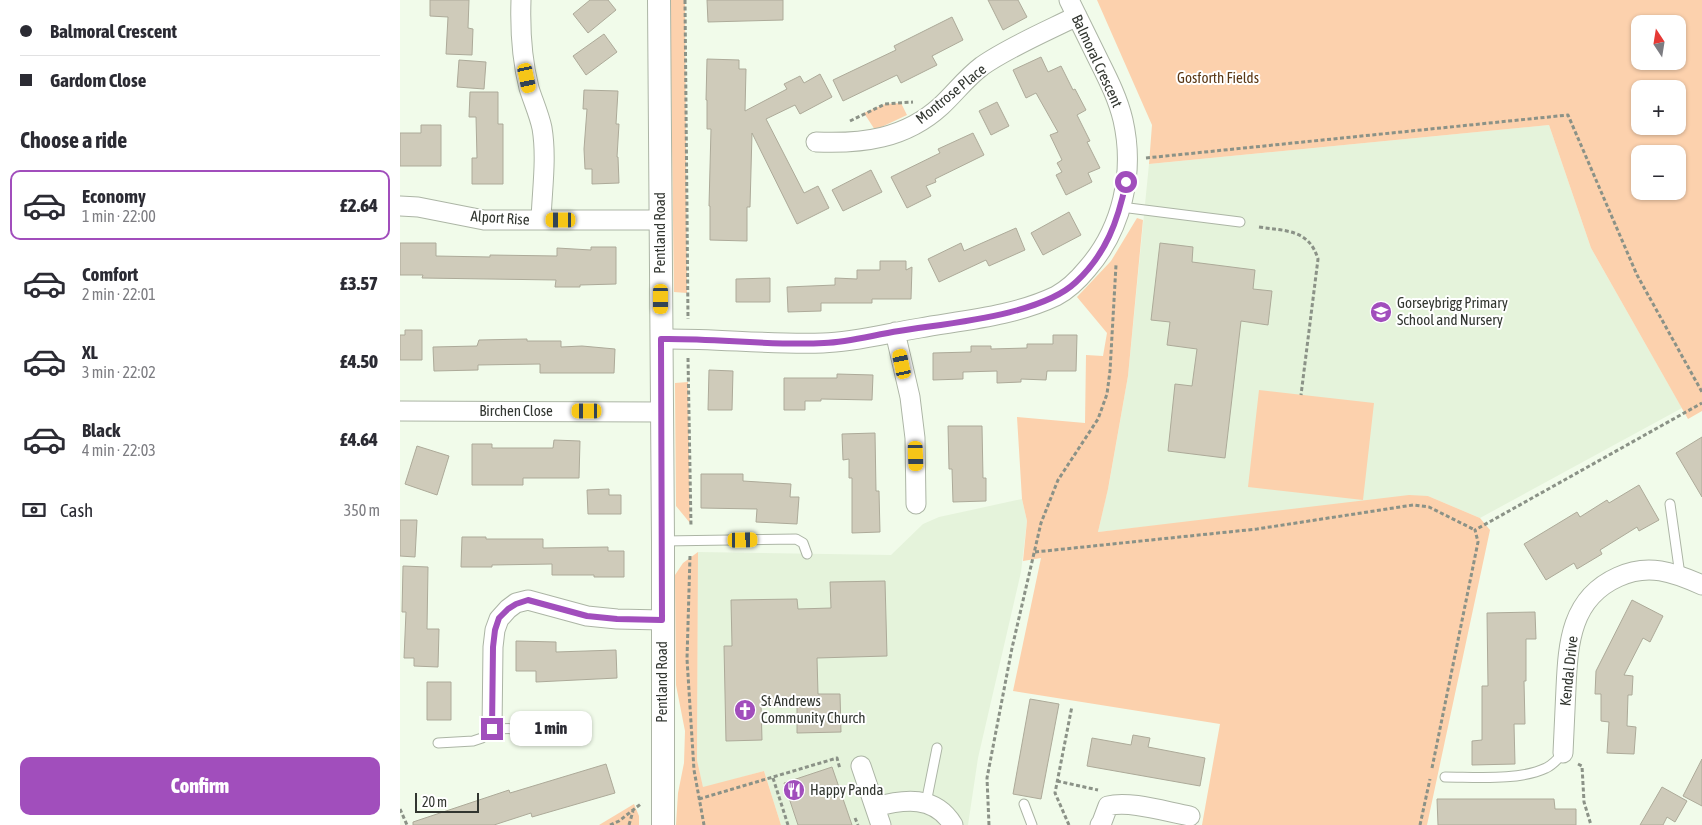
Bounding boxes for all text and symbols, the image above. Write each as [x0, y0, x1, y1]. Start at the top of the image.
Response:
street label: Balmoral Crescent [1069, 12, 1126, 110]
north arrow [1631, 15, 1686, 70]
map controls [1631, 15, 1686, 200]
text: Balmoral Crescent [50, 20, 177, 42]
street label: Montrose Place [912, 60, 989, 127]
car [516, 62, 537, 94]
text: Gardom Close [50, 69, 146, 91]
park label: Gosforth Fields [1177, 69, 1259, 86]
button: + [1631, 80, 1686, 135]
text: Choose a ride [20, 127, 127, 153]
button: − [1631, 145, 1686, 200]
route start [1115, 171, 1137, 193]
icon: car [22, 183, 67, 228]
text: Economy [82, 185, 146, 207]
street label: Pentland Road [651, 192, 668, 274]
text: £2.64 [340, 194, 378, 216]
text: 1 min · 22:00 [82, 207, 156, 225]
street label: Alport Rise [470, 207, 530, 228]
car [546, 213, 576, 228]
icon: car [22, 261, 67, 306]
text: Comfort [82, 263, 138, 285]
text: £3.57 [340, 272, 378, 294]
car [653, 284, 668, 314]
text: 2 min · 22:01 [82, 285, 156, 303]
place label: Gorseybrigg Primary School and Nursery [1397, 294, 1508, 328]
school or university icon: Gorseybrigg Primary School and Nursery [1369, 300, 1393, 324]
icon: car [22, 339, 67, 384]
text: XL [82, 341, 98, 363]
car [891, 348, 912, 380]
text: £4.50 [340, 350, 378, 372]
text: 3 min · 22:02 [82, 363, 156, 381]
street label: Birchen Close [479, 402, 553, 419]
car [572, 404, 602, 419]
icon: car [22, 417, 67, 462]
text: Black [82, 419, 120, 441]
text: £4.64 [340, 428, 378, 450]
text: 4 min · 22:03 [82, 441, 156, 459]
car [907, 441, 924, 471]
icon: cash [20, 496, 48, 524]
text: Cash [60, 499, 93, 521]
text: 350 m [344, 501, 380, 519]
car [727, 532, 758, 548]
street label: Kendal Drive [1556, 635, 1581, 707]
street label: Pentland Road [653, 641, 670, 723]
place label: St Andrews Community Church [761, 692, 865, 726]
church icon: St Andrews Community Church [733, 698, 757, 722]
callout: 1 min [510, 712, 592, 746]
route end [481, 718, 503, 740]
text: 1 min [535, 719, 567, 737]
button: Confirm [20, 757, 380, 815]
restaurant icon: Happy Panda [782, 778, 806, 802]
place label: Happy Panda [810, 781, 883, 798]
scale bar [415, 790, 479, 813]
text: 20 m [422, 794, 447, 810]

